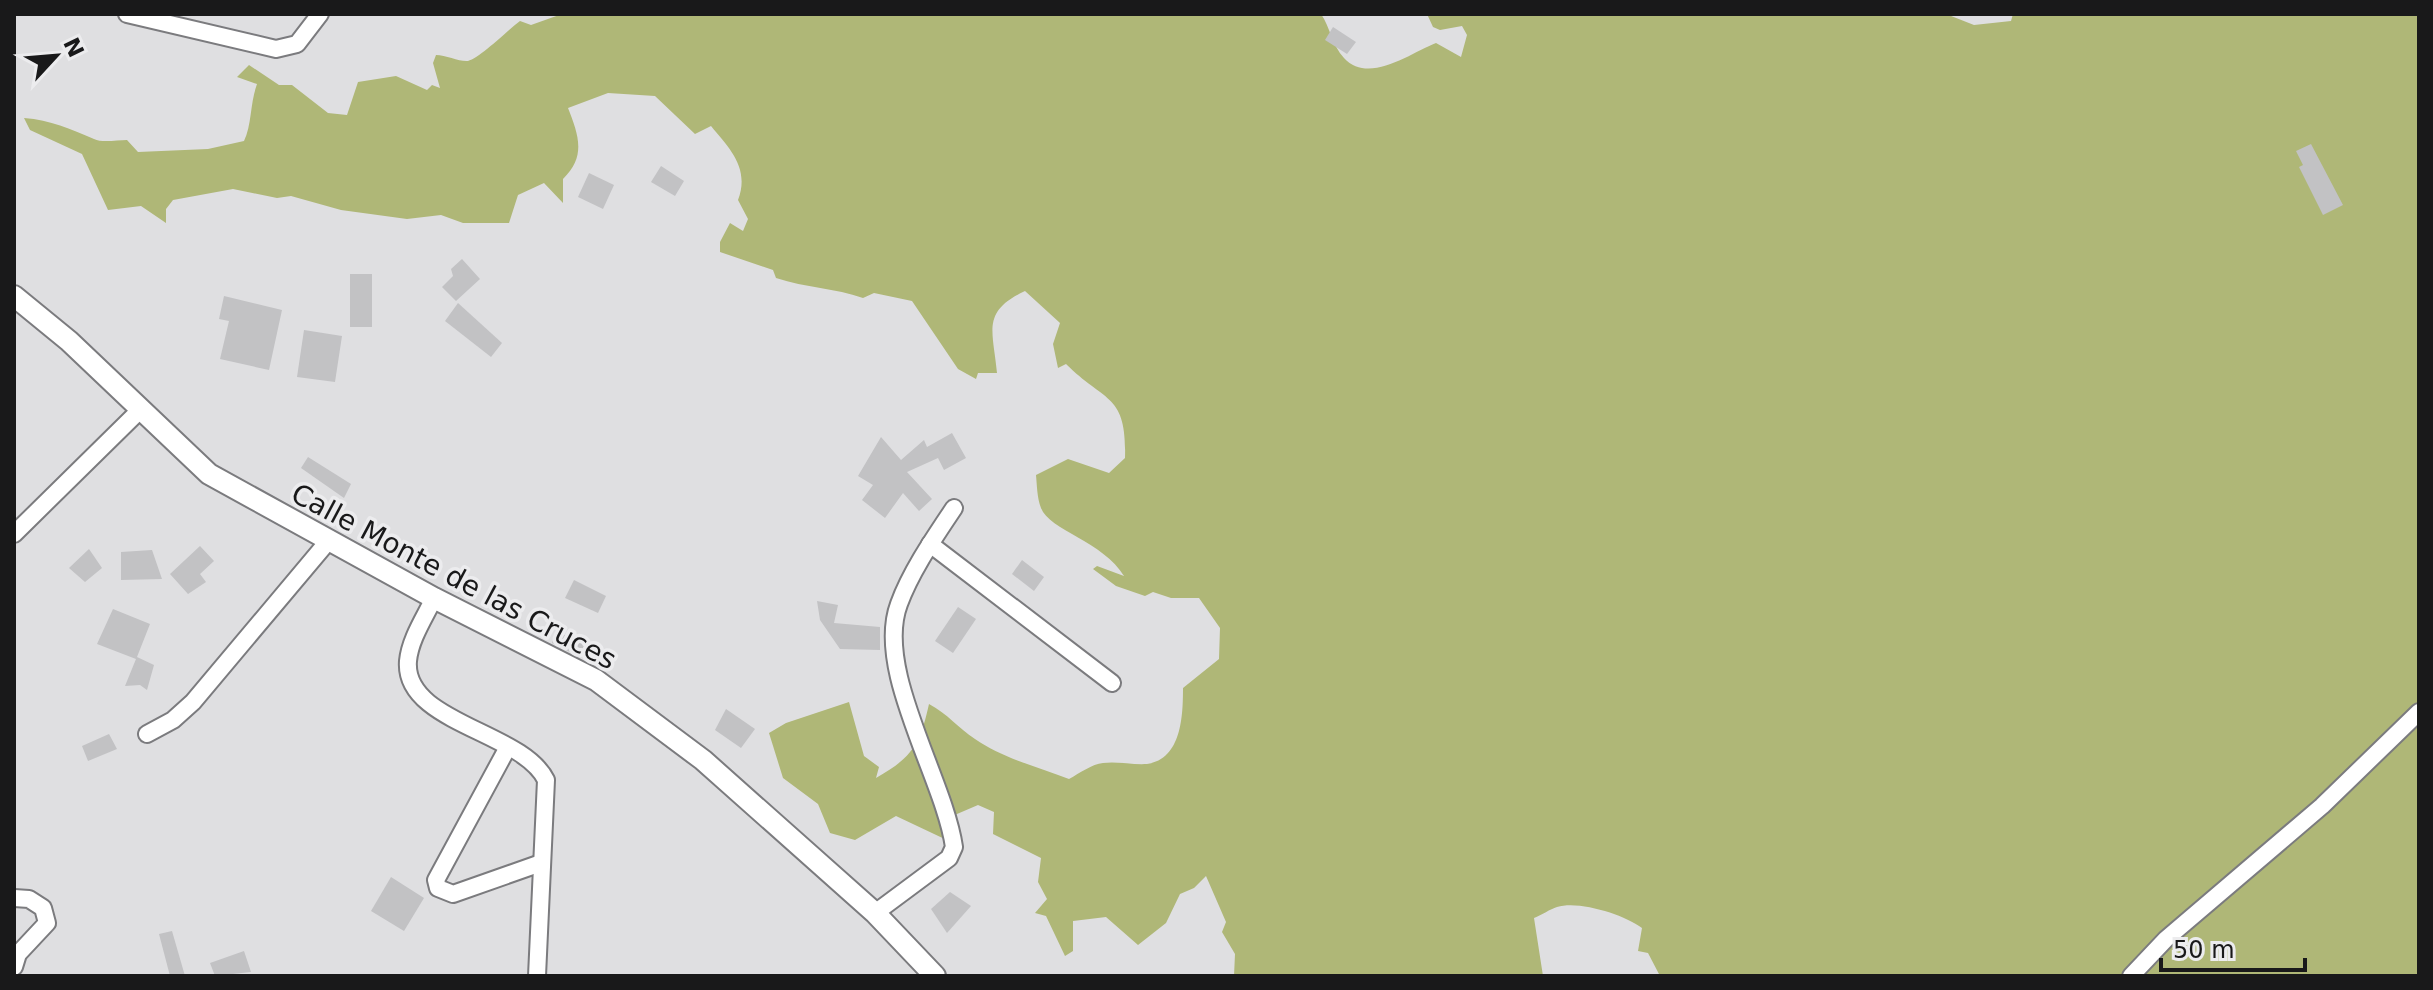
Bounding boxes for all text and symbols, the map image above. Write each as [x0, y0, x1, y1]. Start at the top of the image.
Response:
north arrow [16, 16, 96, 96]
text: N [58, 34, 89, 61]
street label: Calle Monte de las Cruces [286, 477, 622, 676]
scale bar [2161, 922, 2305, 972]
text: 50 m [2173, 936, 2235, 964]

